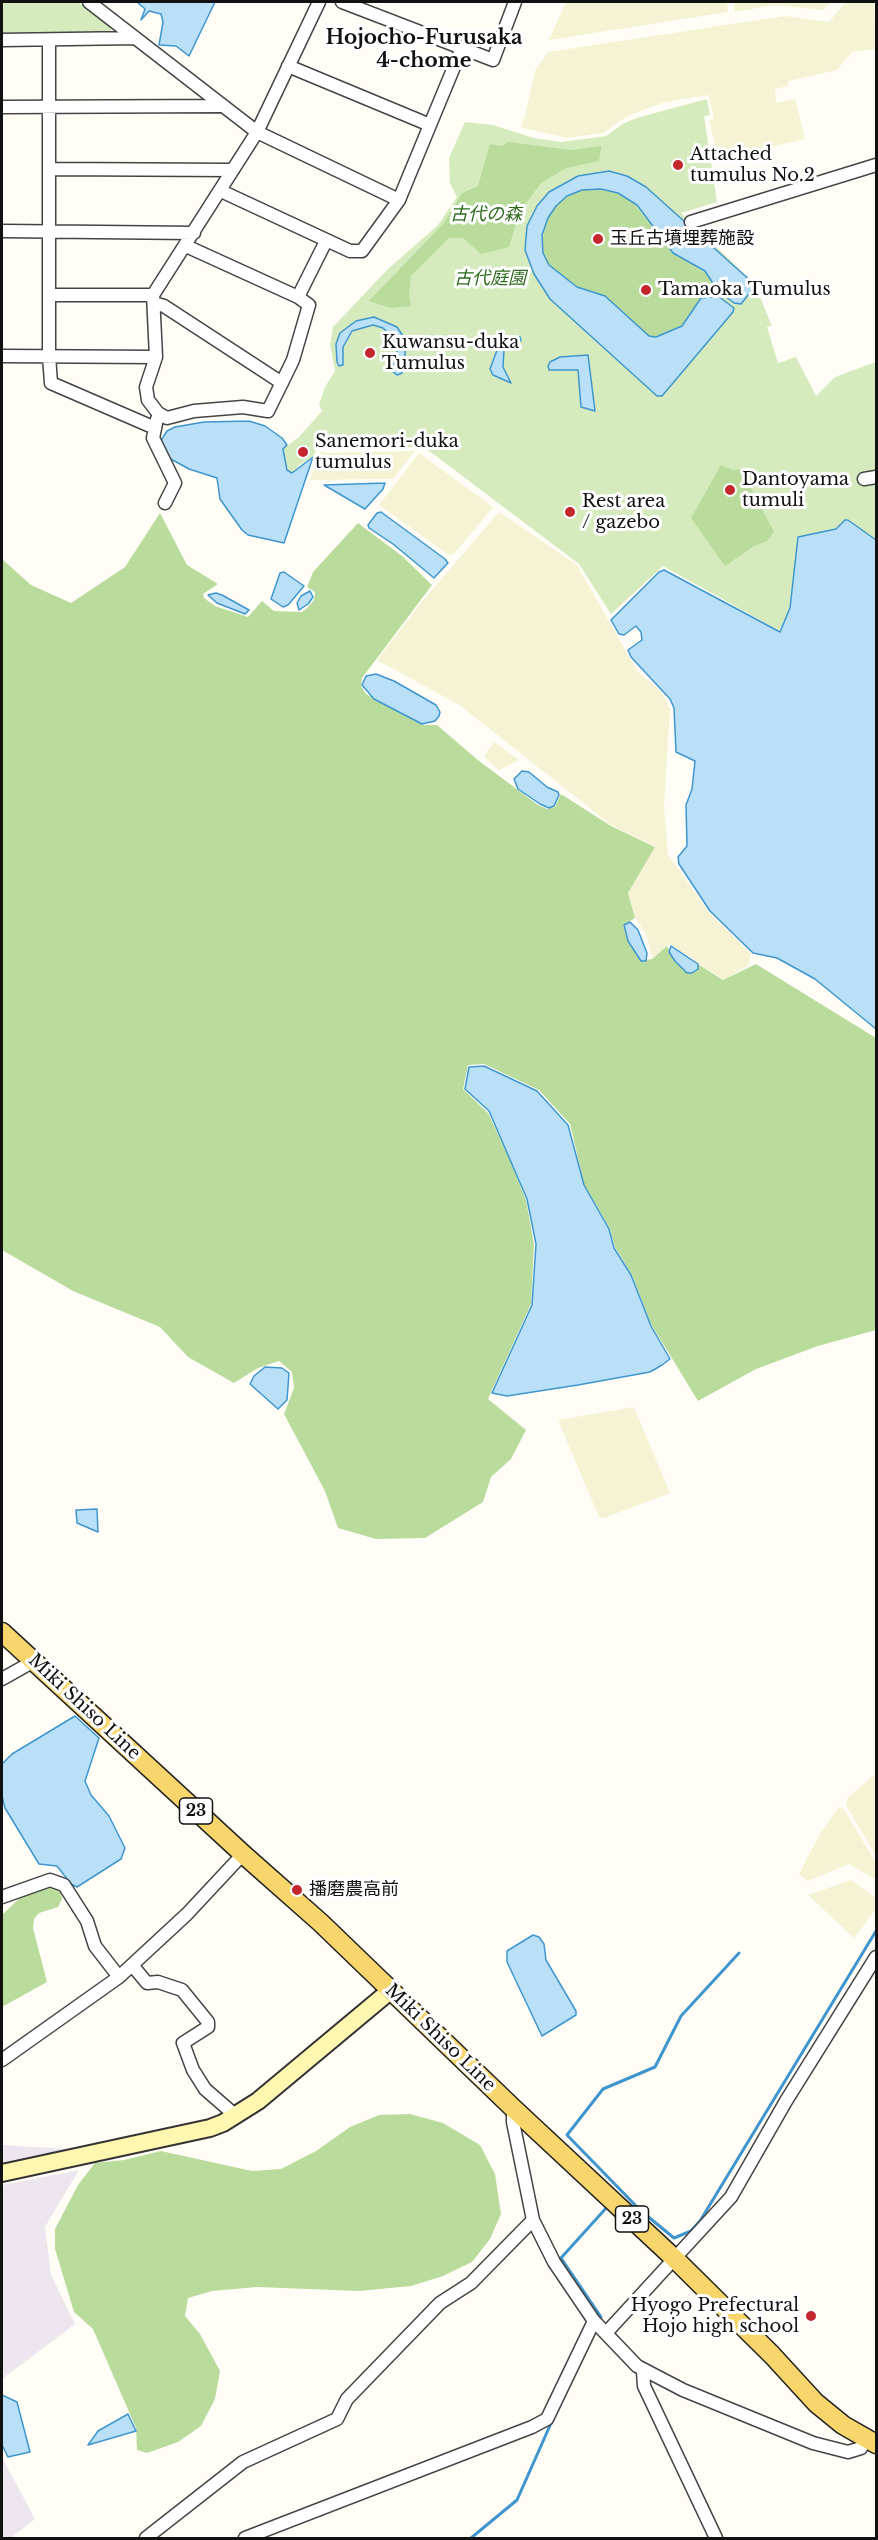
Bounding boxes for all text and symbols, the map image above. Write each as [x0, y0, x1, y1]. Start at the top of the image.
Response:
district label: Hojocho-Furusaka 4-chome [326, 26, 522, 73]
place label: Attached tumulus No.2 [690, 144, 815, 186]
marker: Attached tumulus No.2 [671, 158, 685, 172]
park label: 古代の森 [450, 204, 522, 226]
place label: 玉丘古墳埋葬施設 [610, 228, 754, 250]
marker: 玉丘古墳埋葬施設 [591, 232, 605, 246]
park label: 古代庭園 [454, 268, 526, 290]
place label: Tamaoka Tumulus [658, 279, 831, 301]
marker: Tamaoka Tumulus [639, 283, 653, 297]
place label: Kuwansu-duka Tumulus [382, 332, 519, 374]
marker: Kuwansu-duka Tumulus [363, 346, 377, 360]
place label: Sanemori-duka tumulus [315, 431, 459, 474]
marker: Sanemori-duka tumulus [296, 445, 310, 459]
place label: Dantoyama tumuli [742, 469, 849, 512]
marker: Dantoyama tumuli [723, 483, 737, 497]
place label: Rest area / gazebo [582, 491, 665, 534]
marker: Rest area / gazebo [563, 505, 577, 519]
street label: Miki Shiso Line [23, 1650, 145, 1764]
road number: 23 [180, 1798, 212, 1824]
place label: 播磨農高前 [309, 1879, 399, 1901]
marker: 播磨農高前 [290, 1883, 304, 1897]
street label: Miki Shiso Line [380, 1980, 500, 2096]
road number: 23 [616, 2206, 648, 2232]
place label: Hyogo Prefectural Hojo high school [631, 2295, 799, 2338]
marker: Hyogo Prefectural Hojo high school [804, 2309, 818, 2323]

